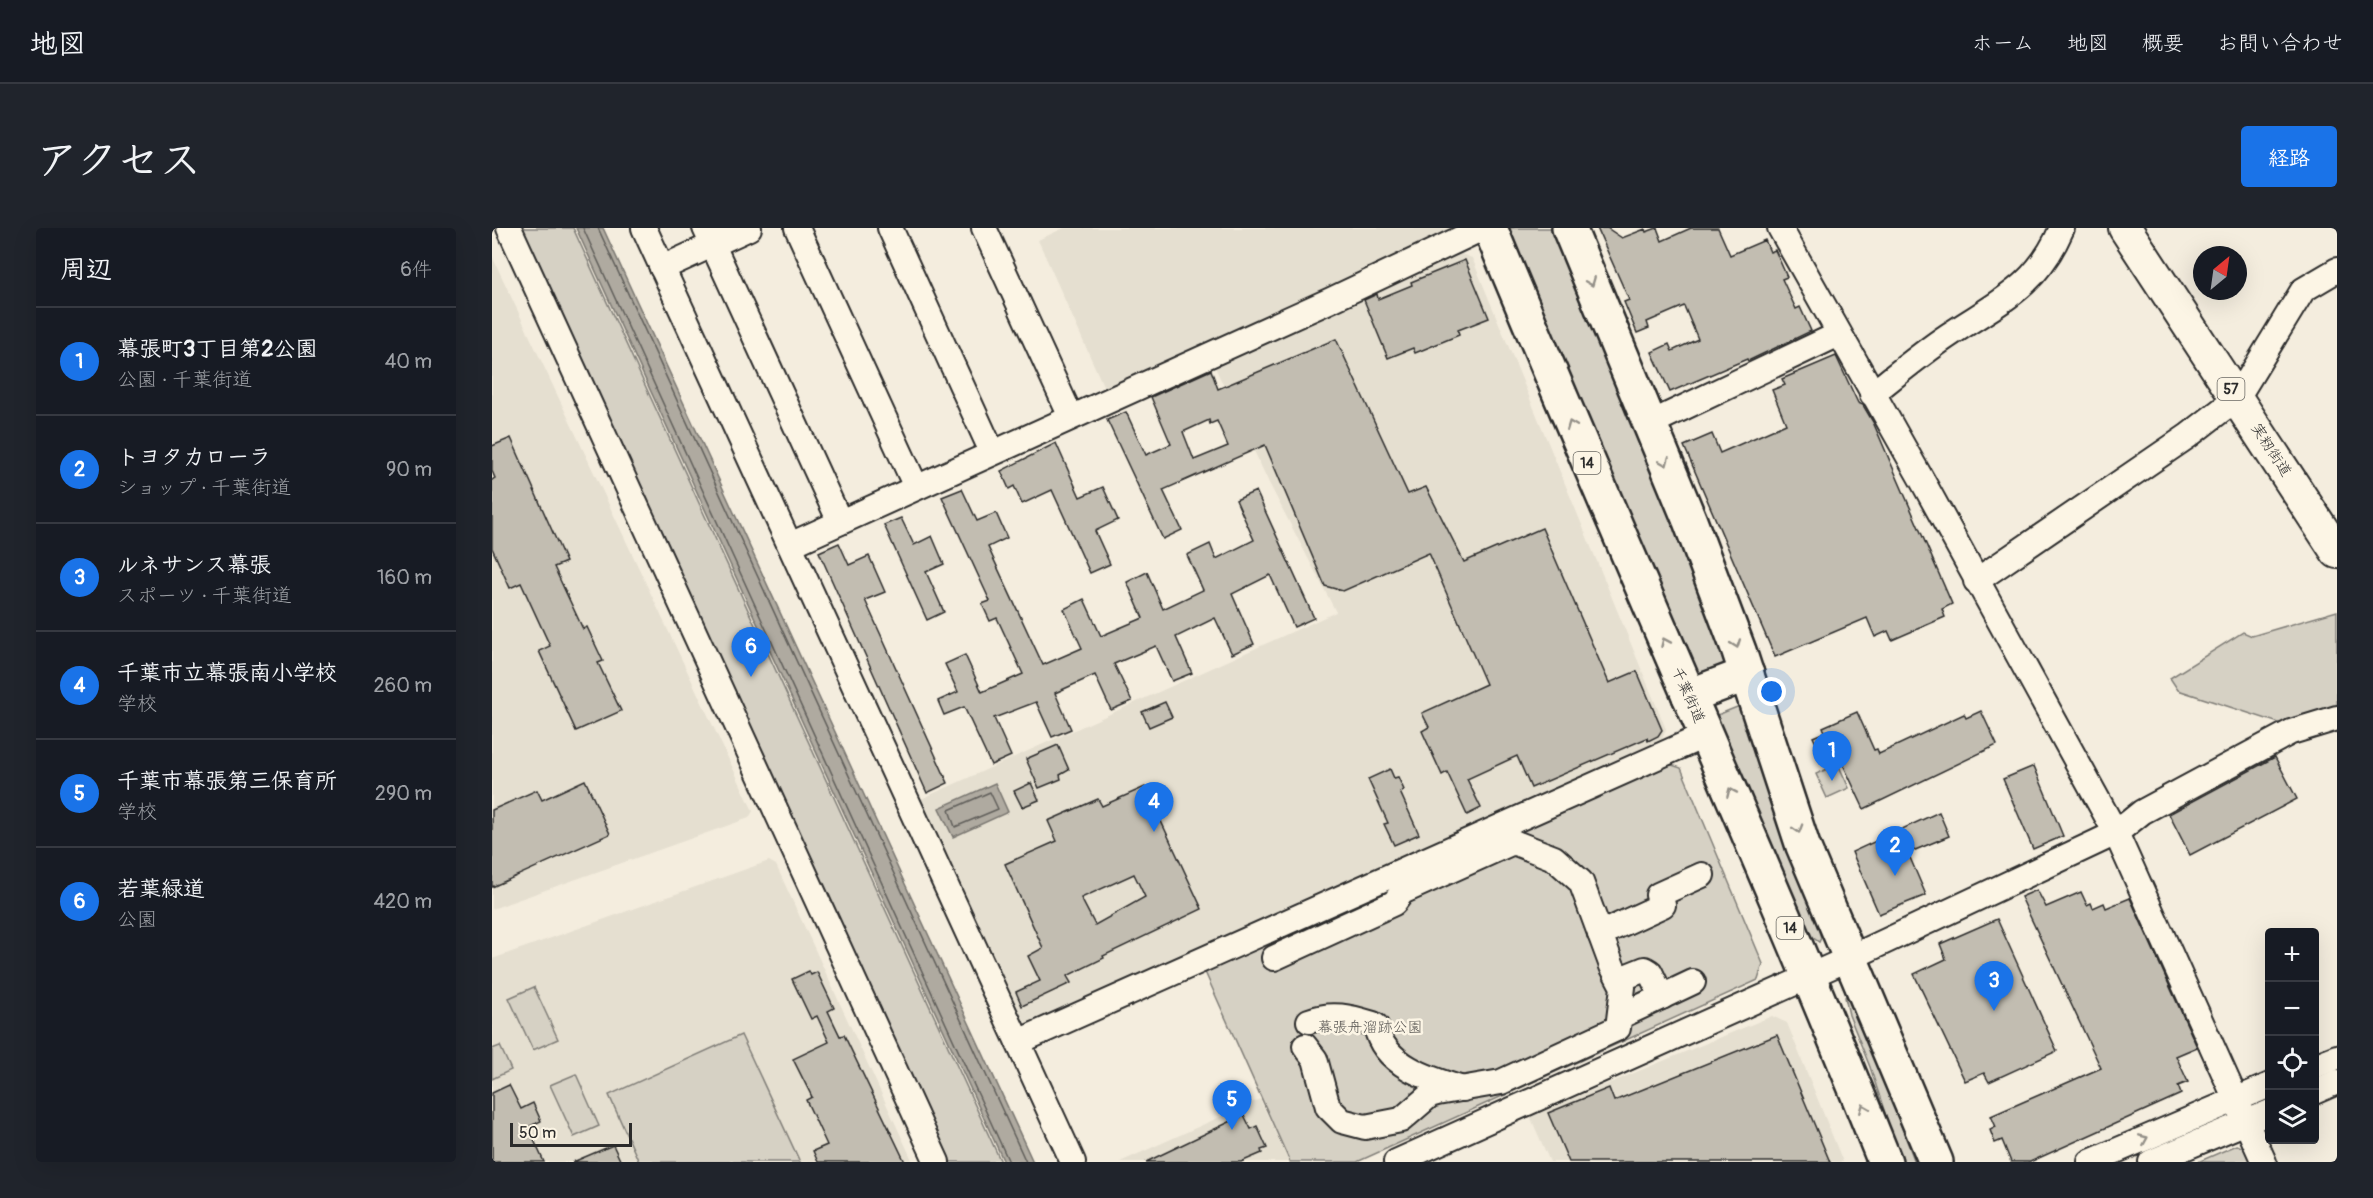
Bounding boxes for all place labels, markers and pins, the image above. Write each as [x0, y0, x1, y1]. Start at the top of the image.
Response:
pin: 6 [732, 628, 770, 677]
pin: 1 [1812, 732, 1852, 781]
pin: 4 [1134, 782, 1174, 832]
pin: 2 [1876, 826, 1914, 876]
pin: 3 [1974, 962, 2014, 1011]
pin: 5 [1212, 1080, 1252, 1130]

